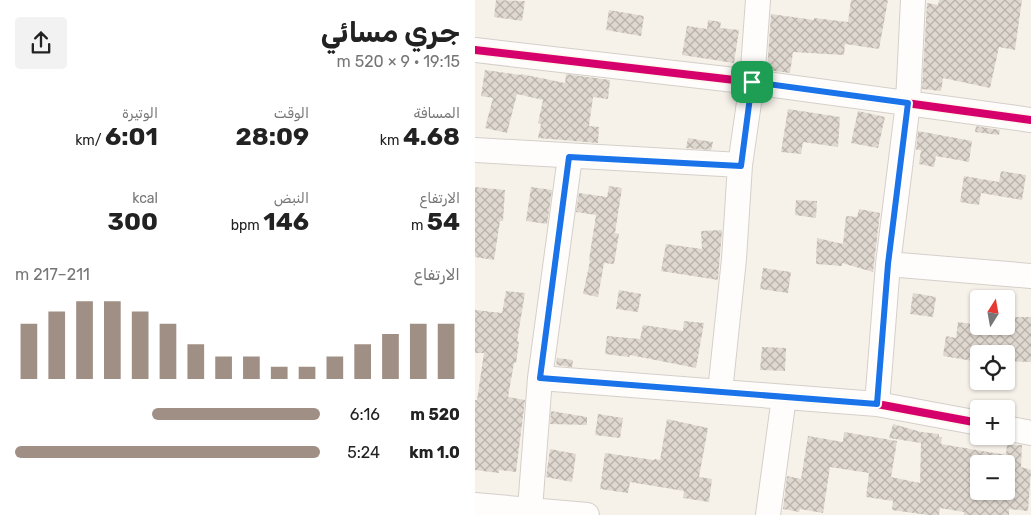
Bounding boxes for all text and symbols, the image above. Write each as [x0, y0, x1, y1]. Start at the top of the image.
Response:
text: جري مسائي [321, 16, 460, 49]
button: share [15, 17, 67, 69]
text: 19:15 · 9 × 520 m [337, 52, 460, 71]
pin [731, 61, 773, 103]
icon: arrive [738, 68, 766, 96]
text: الوتيرة [122, 105, 158, 122]
text: الوقت [274, 105, 309, 122]
text: المسافة [413, 105, 460, 122]
text: 6:01 [105, 122, 158, 151]
text: 28:09 [235, 122, 309, 151]
text: 4.68 [403, 122, 460, 151]
text: /km [75, 132, 105, 149]
text: km [380, 132, 403, 149]
text: kcal [132, 190, 158, 207]
text: النبض [274, 190, 309, 207]
text: الارتفاع [420, 190, 460, 207]
text: 300 [108, 207, 158, 236]
text: 146 [263, 207, 309, 236]
text: 54 [427, 207, 460, 236]
text: bpm [231, 217, 263, 234]
text: m [411, 217, 427, 234]
text: 211–217 m [15, 265, 90, 284]
text: الارتفاع [414, 265, 460, 284]
north arrow [970, 290, 1015, 335]
map controls [970, 290, 1015, 500]
button: locate [970, 345, 1015, 390]
button: + [970, 400, 1015, 445]
text: 6:16 [350, 405, 380, 424]
text: 520 m [410, 405, 460, 424]
text: 5:24 [347, 443, 380, 462]
text: 1.0 km [409, 443, 460, 462]
button: − [970, 455, 1015, 500]

